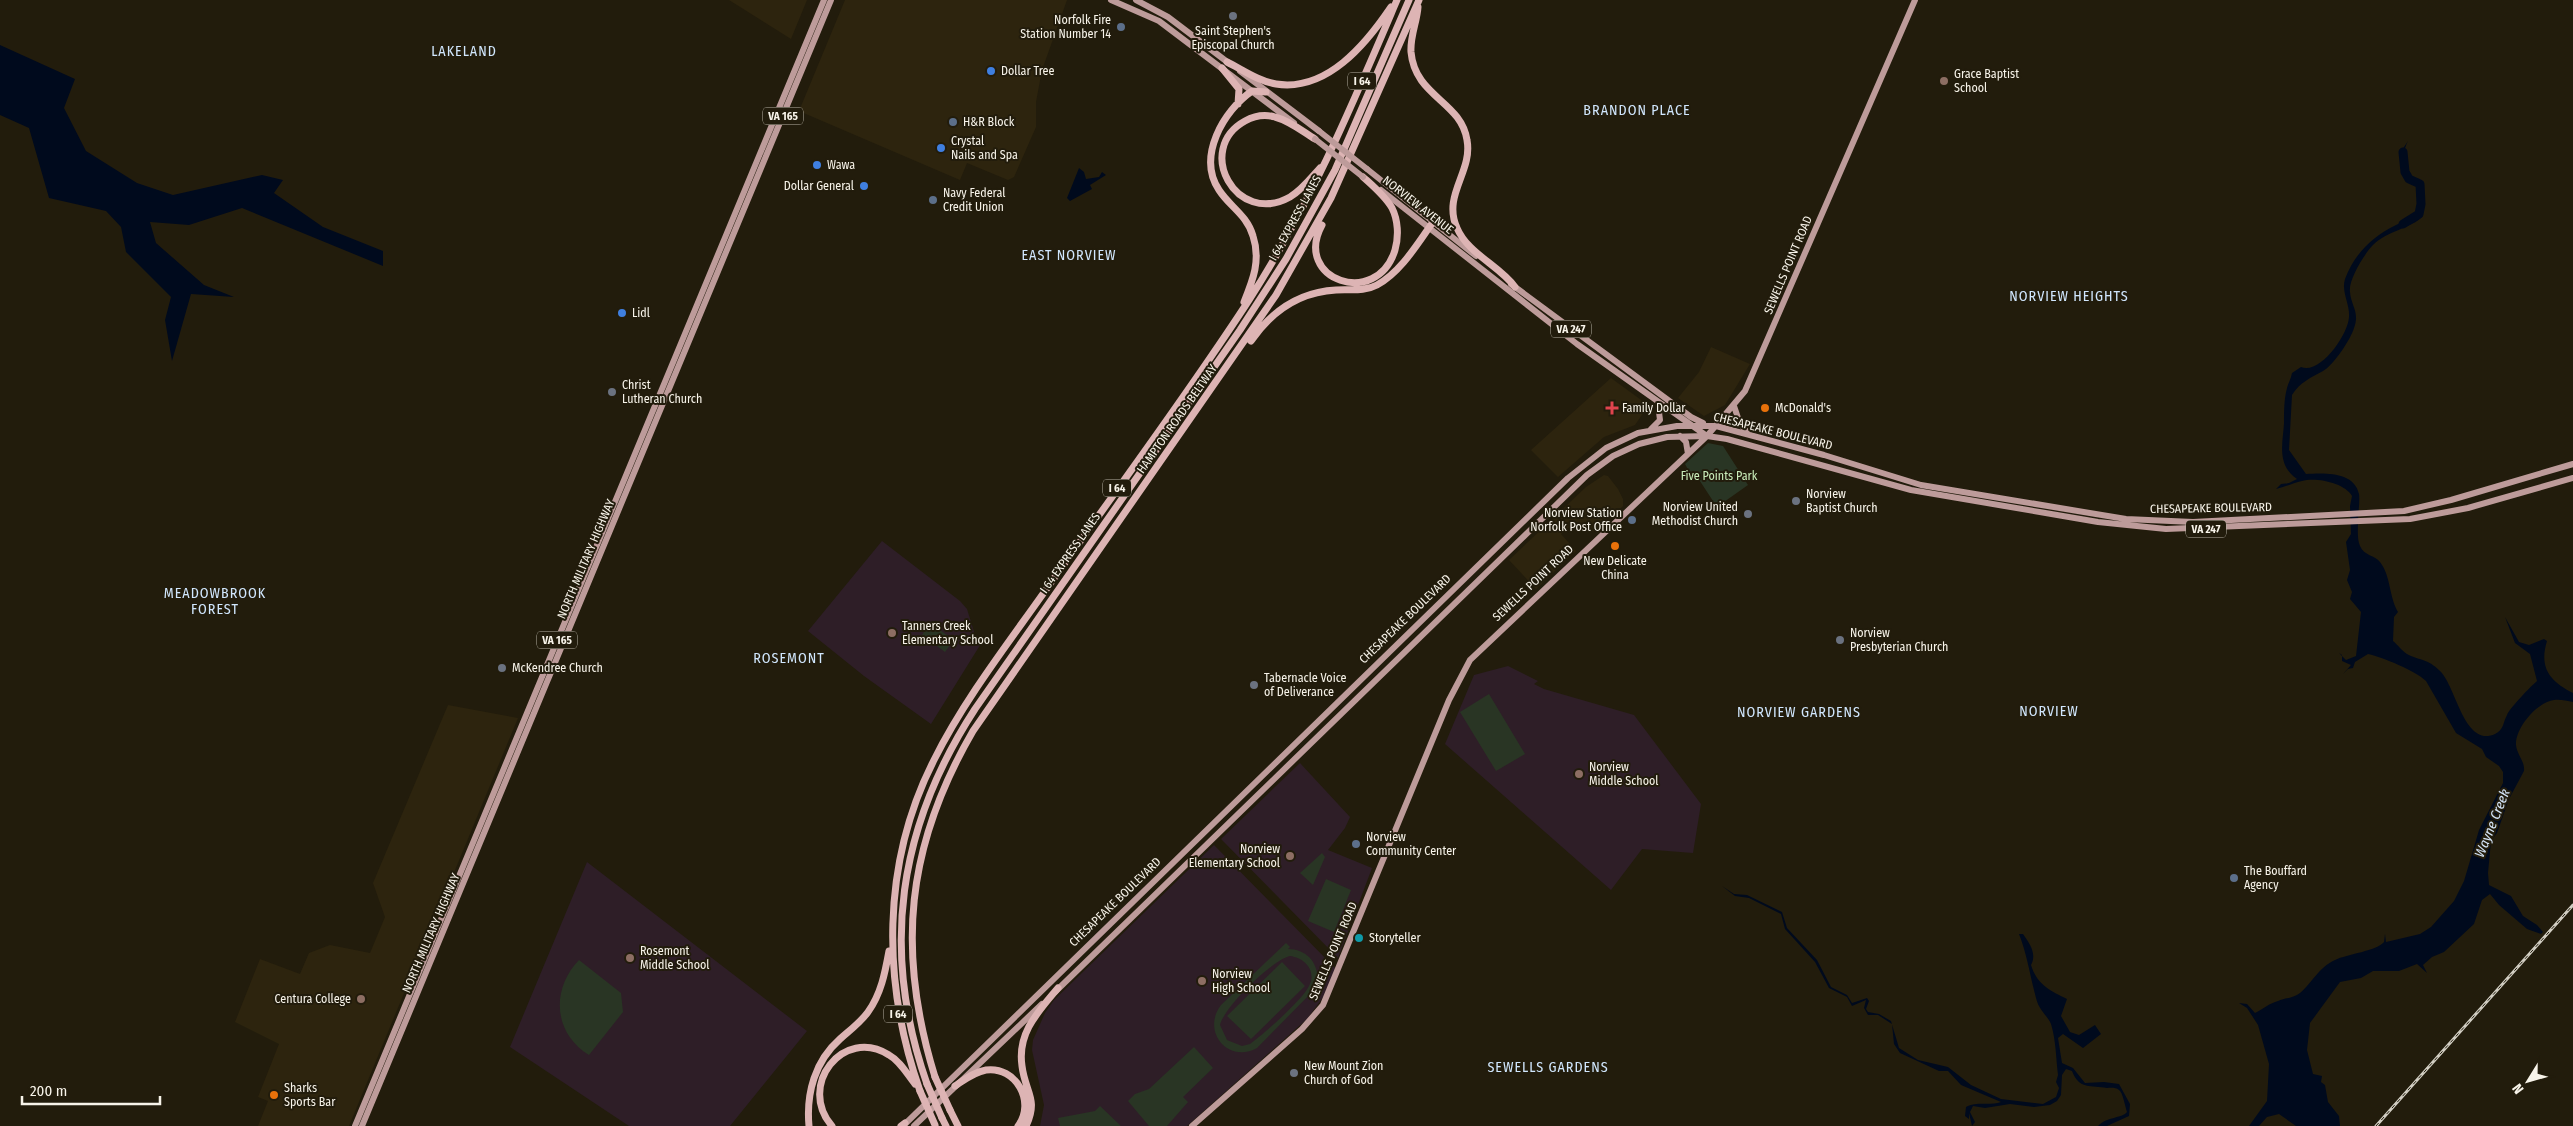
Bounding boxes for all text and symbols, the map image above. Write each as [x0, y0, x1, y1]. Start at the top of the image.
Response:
marker: Saint Stephen's Episcopal Church [1227, 10, 1239, 22]
place label: Norfolk Fire Station Number 14 [1020, 13, 1111, 41]
marker: Norfolk Fire Station Number 14 [1115, 21, 1127, 33]
place label: Saint Stephen's Episcopal Church [1191, 24, 1275, 52]
district label: LAKELAND [431, 43, 497, 60]
place label: Dollar Tree [1001, 64, 1054, 78]
marker: Dollar Tree [985, 65, 997, 77]
place label: Grace Baptist School [1954, 67, 2019, 95]
road number: I 64 [1348, 72, 1376, 90]
marker: Grace Baptist School [1938, 75, 1950, 87]
district label: BRANDON PLACE [1583, 102, 1691, 119]
road number: VA 165 [763, 108, 803, 124]
place label: H&R Block [963, 115, 1015, 129]
marker: H&R Block [947, 116, 959, 128]
place label: Crystal Nails and Spa [951, 134, 1018, 162]
marker: Crystal Nails and Spa [935, 142, 947, 154]
place label: Wawa [827, 158, 855, 172]
marker: Wawa [811, 159, 823, 171]
street label: I 64 EXPRESS LANES [1266, 173, 1324, 263]
street label: NORVIEW AVENUE [1380, 173, 1456, 237]
place label: Dollar General [784, 179, 854, 193]
marker: Dollar General [858, 180, 870, 192]
place label: Navy Federal Credit Union [943, 186, 1005, 214]
marker: Navy Federal Credit Union [927, 194, 939, 206]
street label: SEWELLS POINT ROAD [1761, 214, 1815, 316]
district label: EAST NORVIEW [1021, 247, 1117, 264]
district label: NORVIEW HEIGHTS [2009, 288, 2129, 305]
place label: Lidl [632, 306, 650, 320]
marker: Lidl [616, 307, 628, 319]
road number: VA 247 [1551, 320, 1591, 338]
street label: HAMPTON ROADS BELTWAY [1134, 362, 1220, 476]
place label: Christ Lutheran Church [622, 378, 702, 406]
marker: Christ Lutheran Church [606, 386, 618, 398]
place label: Family Dollar [1622, 401, 1686, 415]
place label: McDonald's [1775, 401, 1831, 415]
marker: Family Dollar [1606, 402, 1618, 414]
marker: McDonald's [1759, 402, 1771, 414]
street label: CHESAPEAKE BOULEVARD [1712, 409, 1834, 453]
park label: Five Points Park [1681, 469, 1758, 483]
road number: I 64 [1103, 479, 1131, 496]
place label: Norview Baptist Church [1806, 487, 1878, 515]
marker: Norview Baptist Church [1790, 495, 1802, 507]
street label: NORTH MILITARY HIGHWAY [554, 497, 618, 621]
place label: Norview United Methodist Church [1652, 500, 1738, 528]
street label: CHESAPEAKE BOULEVARD [2150, 500, 2272, 516]
place label: Norview Station Norfolk Post Office [1530, 506, 1622, 534]
marker: Norview United Methodist Church [1742, 508, 1754, 520]
street label: I 64 EXPRESS LANES [1037, 510, 1103, 596]
marker: Norview Station Norfolk Post Office [1626, 514, 1638, 526]
road number: VA 247 [2186, 520, 2226, 538]
marker: New Delicate China [1609, 540, 1621, 552]
street label: SEWELLS POINT ROAD [1490, 542, 1576, 624]
place label: New Delicate China [1583, 554, 1647, 582]
street label: CHESAPEAKE BOULEVARD [1356, 572, 1454, 666]
district label: MEADOWBROOK FOREST [164, 585, 266, 618]
place label: Tanners Creek Elementary School [902, 619, 993, 647]
place label: Norview Presbyterian Church [1850, 626, 1948, 654]
marker: Tanners Creek Elementary School [886, 627, 898, 639]
road number: VA 165 [537, 632, 577, 648]
marker: Norview Presbyterian Church [1834, 634, 1846, 646]
district label: ROSEMONT [753, 650, 825, 667]
place label: McKendree Church [512, 661, 603, 675]
marker: McKendree Church [496, 662, 508, 674]
place label: Tabernacle Voice of Deliverance [1264, 671, 1347, 699]
marker: Tabernacle Voice of Deliverance [1248, 679, 1260, 691]
district label: NORVIEW [2019, 703, 2079, 720]
district label: NORVIEW GARDENS [1737, 704, 1861, 721]
place label: Norview Middle School [1589, 760, 1658, 788]
marker: Norview Middle School [1573, 768, 1585, 780]
water label: Wayne Creek [2471, 786, 2514, 860]
place label: Norview Community Center [1366, 830, 1457, 858]
marker: Norview Community Center [1350, 838, 1362, 850]
place label: Norview Elementary School [1189, 842, 1280, 870]
marker: Norview Elementary School [1284, 850, 1296, 862]
street label: CHESAPEAKE BOULEVARD [1066, 855, 1164, 949]
place label: The Bouffard Agency [2244, 864, 2307, 892]
street label: NORTH MILITARY HIGHWAY [399, 871, 463, 995]
marker: The Bouffard Agency [2228, 872, 2240, 884]
street label: SEWELLS POINT ROAD [1306, 900, 1360, 1002]
place label: Storyteller [1369, 931, 1421, 945]
marker: Storyteller [1353, 932, 1365, 944]
place label: Rosemont Middle School [640, 944, 709, 972]
marker: Rosemont Middle School [624, 952, 636, 964]
place label: Norview High School [1212, 967, 1270, 995]
marker: Norview High School [1196, 975, 1208, 987]
place label: Centura College [274, 992, 351, 1006]
marker: Centura College [355, 993, 367, 1005]
road number: I 64 [884, 1006, 912, 1022]
north arrow [2503, 1056, 2553, 1106]
place label: New Mount Zion Church of God [1304, 1059, 1383, 1087]
district label: SEWELLS GARDENS [1487, 1059, 1609, 1076]
marker: New Mount Zion Church of God [1288, 1067, 1300, 1079]
scale bar [22, 1074, 160, 1106]
text: N [2509, 1080, 2527, 1097]
place label: Sharks Sports Bar [284, 1081, 336, 1109]
text: 200 m [30, 1082, 67, 1100]
marker: Sharks Sports Bar [268, 1089, 280, 1101]

